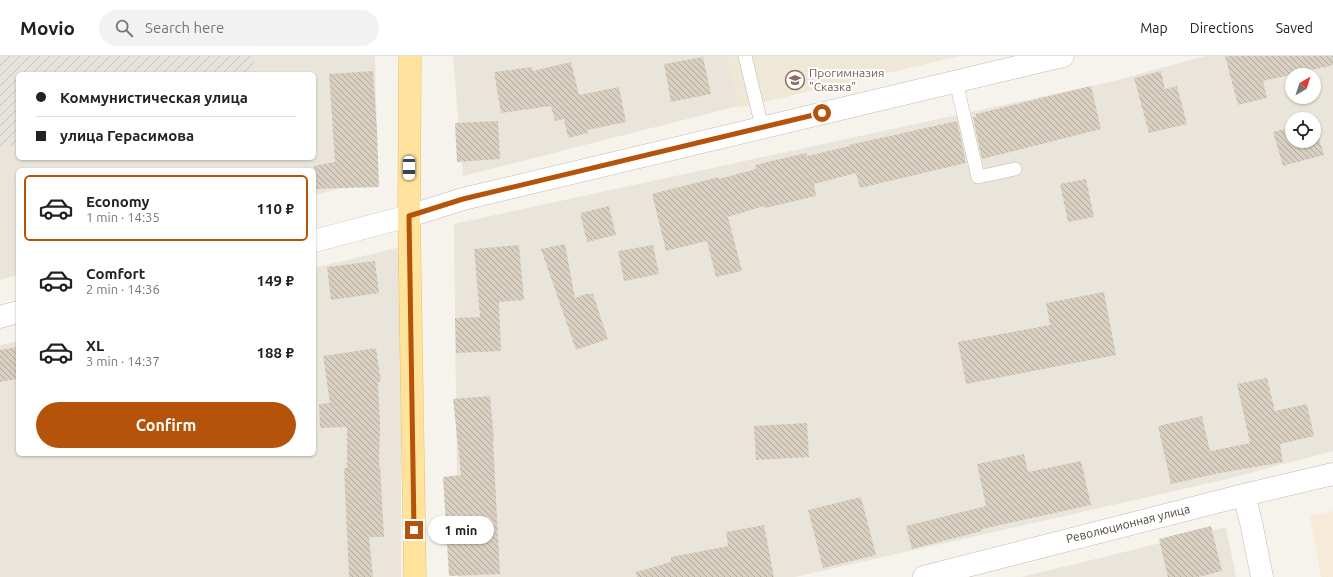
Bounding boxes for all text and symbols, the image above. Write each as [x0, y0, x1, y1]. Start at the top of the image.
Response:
search box [99, 10, 379, 46]
text: Movio [20, 17, 75, 39]
icon: search [113, 17, 135, 39]
text: Search here [145, 19, 224, 36]
text: Map [1140, 20, 1168, 36]
text: Directions [1190, 20, 1254, 36]
text: Saved [1276, 20, 1313, 36]
place label: Прогимназия "Сказка" [809, 66, 884, 93]
north arrow [1285, 68, 1321, 104]
map controls [1285, 68, 1321, 148]
school or university icon: Прогимназия "Сказка" [784, 69, 806, 91]
text: Коммунистическая улица [60, 89, 248, 106]
route start [813, 104, 831, 122]
button: locate [1285, 112, 1321, 148]
text: улица Герасимова [60, 127, 194, 144]
car [403, 156, 415, 180]
icon: car [38, 190, 74, 226]
text: Economy [86, 193, 150, 210]
text: 110 ₽ [257, 200, 294, 217]
text: 1 min · 14:35 [86, 210, 160, 224]
icon: car [38, 262, 74, 298]
text: Comfort [86, 265, 145, 282]
text: 149 ₽ [257, 272, 294, 289]
text: 2 min · 14:36 [86, 282, 160, 296]
icon: car [38, 334, 74, 370]
text: XL [86, 337, 104, 354]
text: 188 ₽ [257, 344, 294, 361]
text: 3 min · 14:37 [86, 354, 160, 368]
button: Confirm [36, 402, 296, 448]
street label: Революционная улица [1065, 502, 1191, 545]
callout: 1 min [428, 516, 494, 544]
route end [405, 521, 423, 539]
text: 1 min [445, 523, 477, 537]

